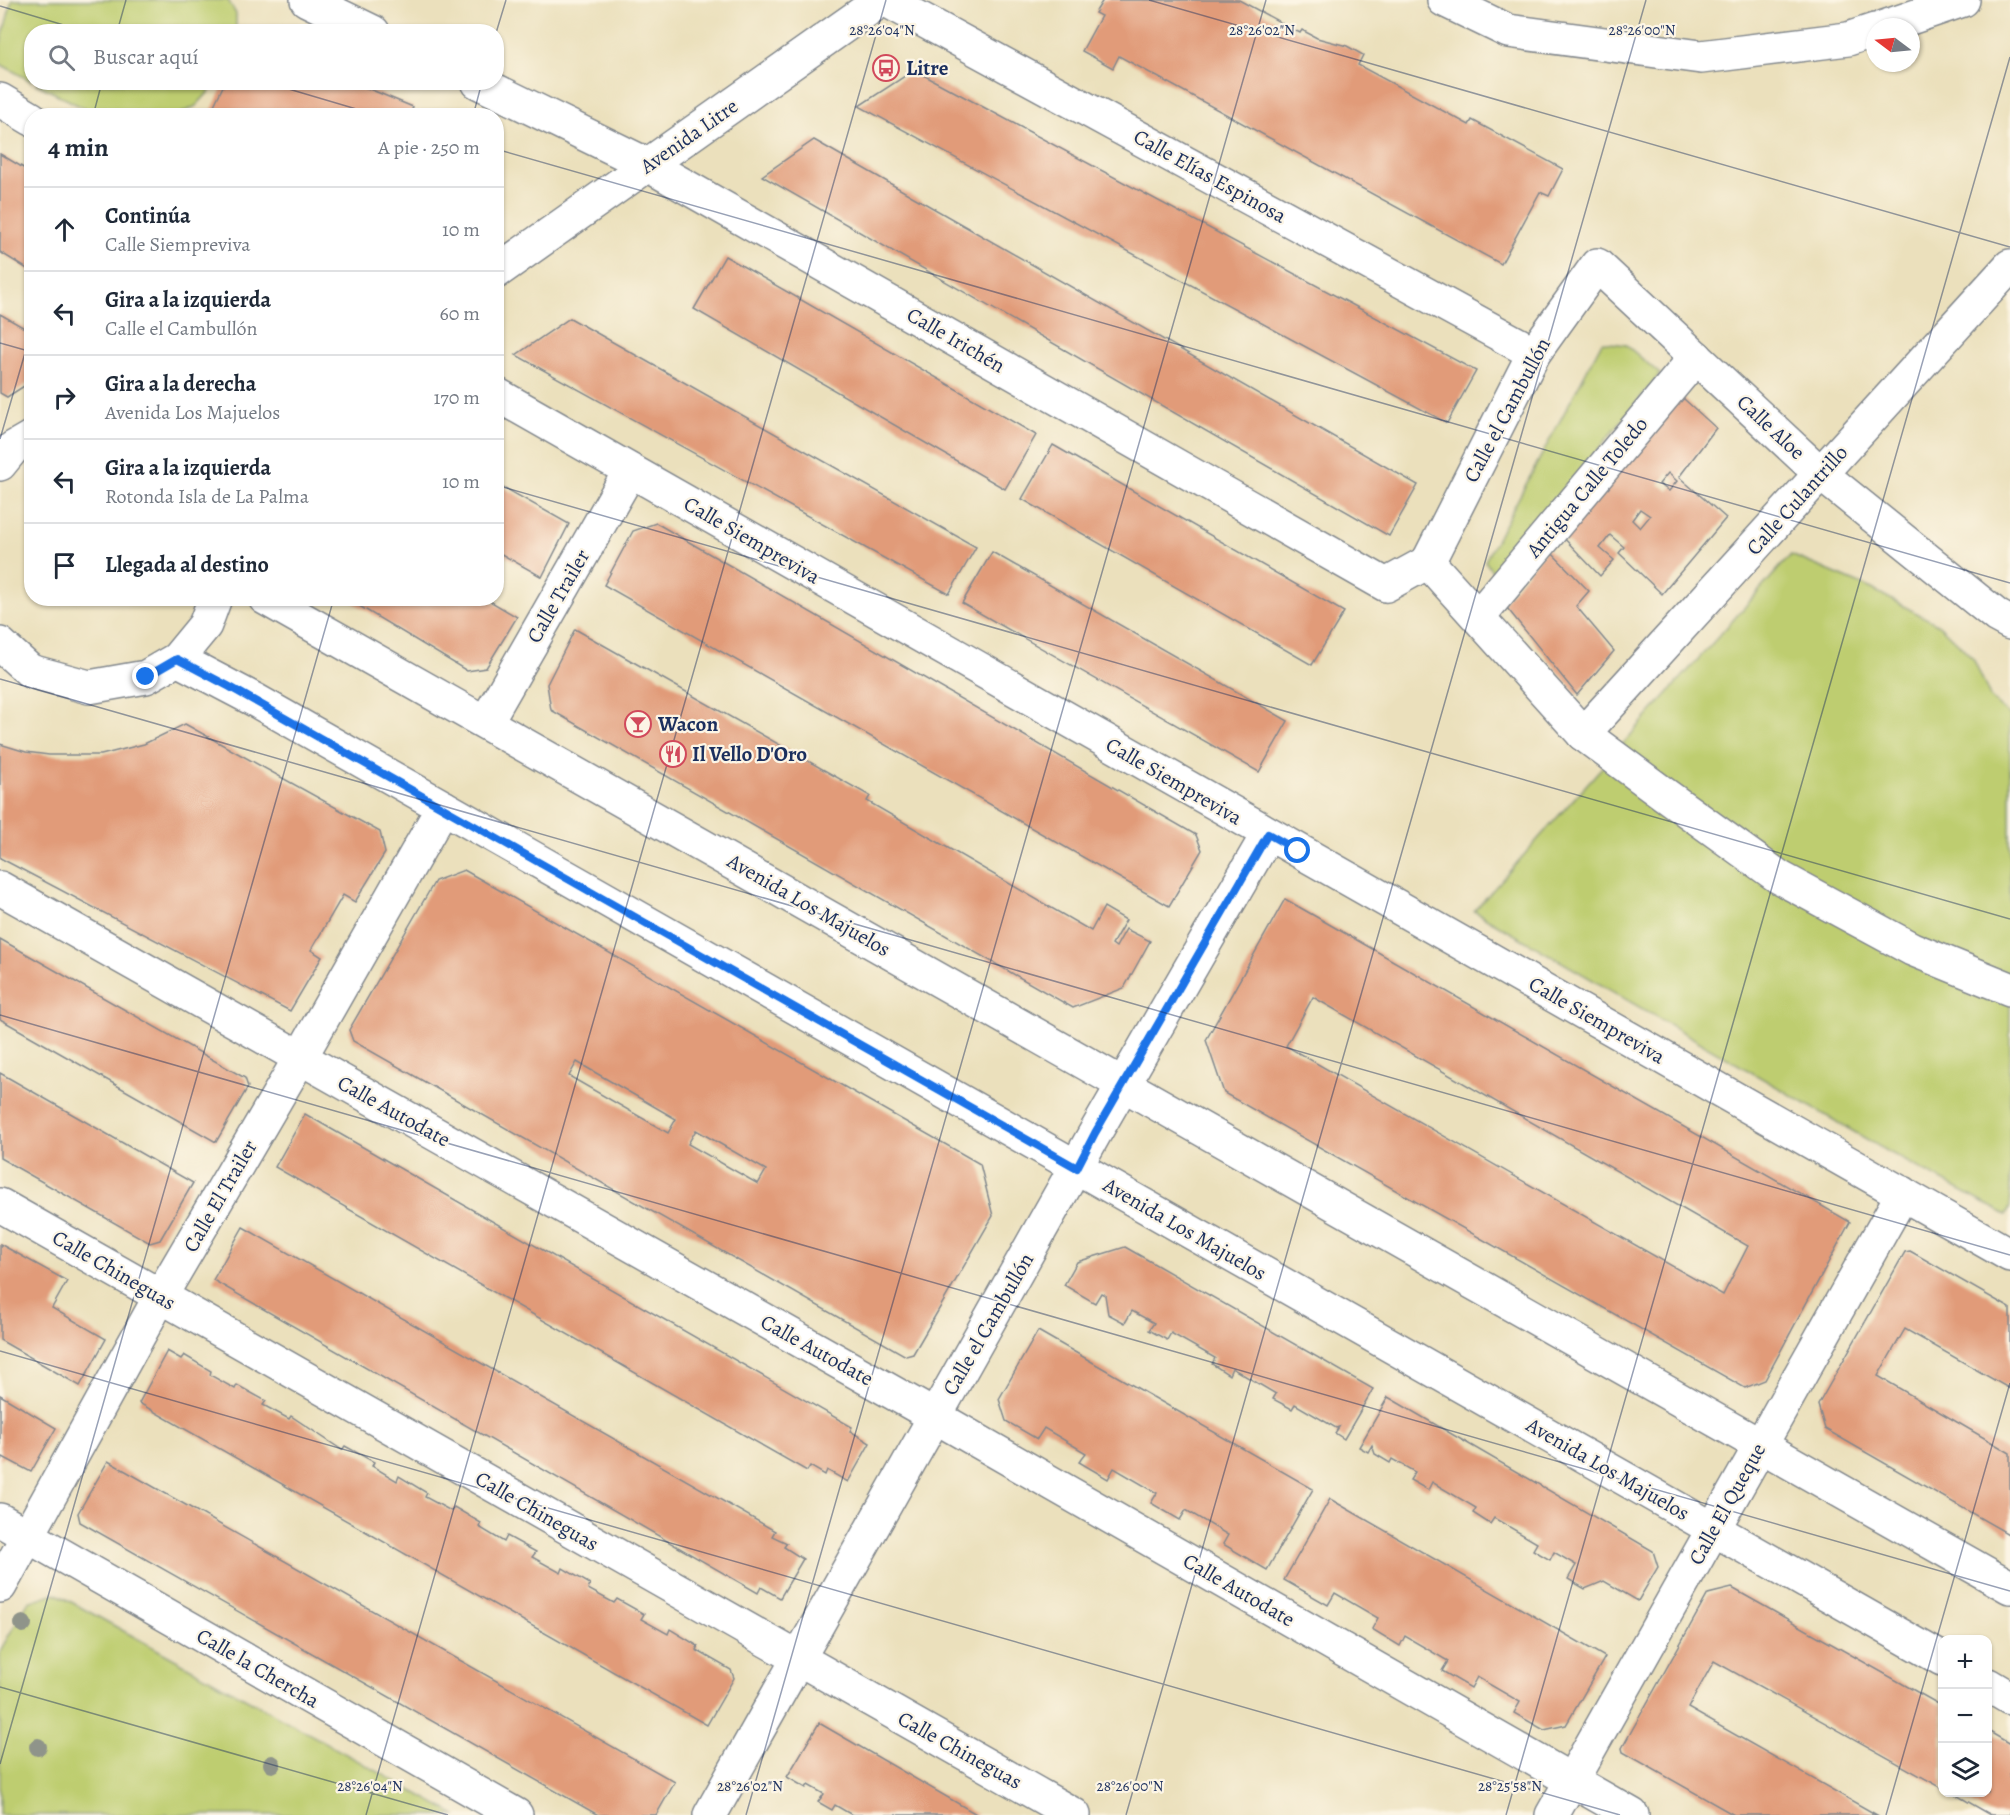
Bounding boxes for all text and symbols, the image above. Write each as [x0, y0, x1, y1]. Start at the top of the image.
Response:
north arrow [1866, 18, 1920, 72]
text: 28°26'04"N [849, 20, 915, 40]
text: 28°26'02"N [1229, 20, 1295, 40]
text: 28°26'00"N [1609, 20, 1676, 40]
search box [24, 24, 504, 90]
icon: search [45, 41, 78, 74]
text: Buscar aquí [93, 42, 199, 72]
bus stop icon: Litre [871, 53, 901, 83]
place label: Litre [906, 54, 949, 82]
street label: Avenida Litre [634, 92, 744, 181]
street label: Calle Elías Espinosa [1129, 122, 1292, 230]
text: 4 min [48, 130, 109, 165]
text: A pie · 250 m [378, 134, 480, 161]
text: Continúa [105, 201, 191, 231]
icon: ahead [48, 213, 81, 246]
text: 10 m [442, 216, 480, 243]
text: Calle Siempreviva [105, 231, 251, 258]
text: Gira a la izquierda [105, 285, 271, 315]
icon: left [48, 297, 81, 330]
text: 60 m [440, 300, 480, 327]
street label: Calle Irichén [902, 301, 1010, 379]
text: Calle el Cambullón [105, 315, 257, 342]
street label: Calle el Cambullón [1457, 333, 1557, 487]
text: Gira a la derecha [105, 369, 256, 399]
icon: right [48, 381, 81, 414]
text: 170 m [434, 384, 480, 411]
street label: Calle Aloe [1731, 388, 1811, 466]
text: Avenida Los Majuelos [105, 399, 280, 426]
street label: Antigua Calle Toledo [1519, 411, 1654, 564]
street label: Calle Culantrillo [1740, 439, 1854, 561]
text: Gira a la izquierda [105, 453, 271, 483]
icon: left [48, 465, 81, 498]
text: 10 m [442, 468, 480, 495]
text: Rotonda Isla de La Palma [105, 483, 309, 510]
street label: Calle Siempreviva [679, 490, 825, 590]
street label: Calle Trailer [520, 544, 596, 648]
icon: arrive [48, 549, 81, 582]
text: Llegada al destino [105, 550, 269, 580]
route end [132, 663, 158, 689]
bar icon: Wacon [623, 709, 653, 739]
place label: Wacon [657, 710, 718, 738]
street label: Calle Siempreviva [1101, 731, 1247, 831]
restaurant icon: Il Vello D'Oro [658, 739, 688, 769]
place label: Il Vello D'Oro [692, 740, 807, 768]
route start [1284, 837, 1310, 863]
street label: Avenida Los Majuelos [721, 846, 896, 963]
street label: Calle Siempreviva [1524, 970, 1670, 1070]
street label: Calle Autodate [333, 1069, 455, 1153]
street label: Calle El Trailer [177, 1135, 263, 1257]
street label: Avenida Los Majuelos [1097, 1170, 1272, 1287]
street label: Calle Chineguas [47, 1223, 181, 1317]
street label: Calle el Cambullón [936, 1248, 1040, 1400]
street label: Calle Autodate [756, 1308, 878, 1392]
street label: Avenida Los Majuelos [1520, 1410, 1695, 1527]
street label: Calle El Queque [1682, 1438, 1772, 1570]
street label: Calle Chineguas [470, 1464, 604, 1558]
street label: Calle Autodate [1178, 1547, 1300, 1633]
street label: Calle la Chercha [192, 1622, 325, 1715]
map controls [1938, 1635, 1992, 1797]
button: + [1938, 1635, 1992, 1689]
button: − [1938, 1689, 1992, 1743]
street label: Calle Chineguas [893, 1704, 1027, 1796]
button: layers [1938, 1743, 1992, 1797]
text: 28°26'04"N [337, 1776, 403, 1796]
text: 28°26'02"N [717, 1776, 783, 1796]
text: 28°26'00"N [1097, 1776, 1164, 1796]
text: 28°25'58"N [1478, 1776, 1542, 1796]

